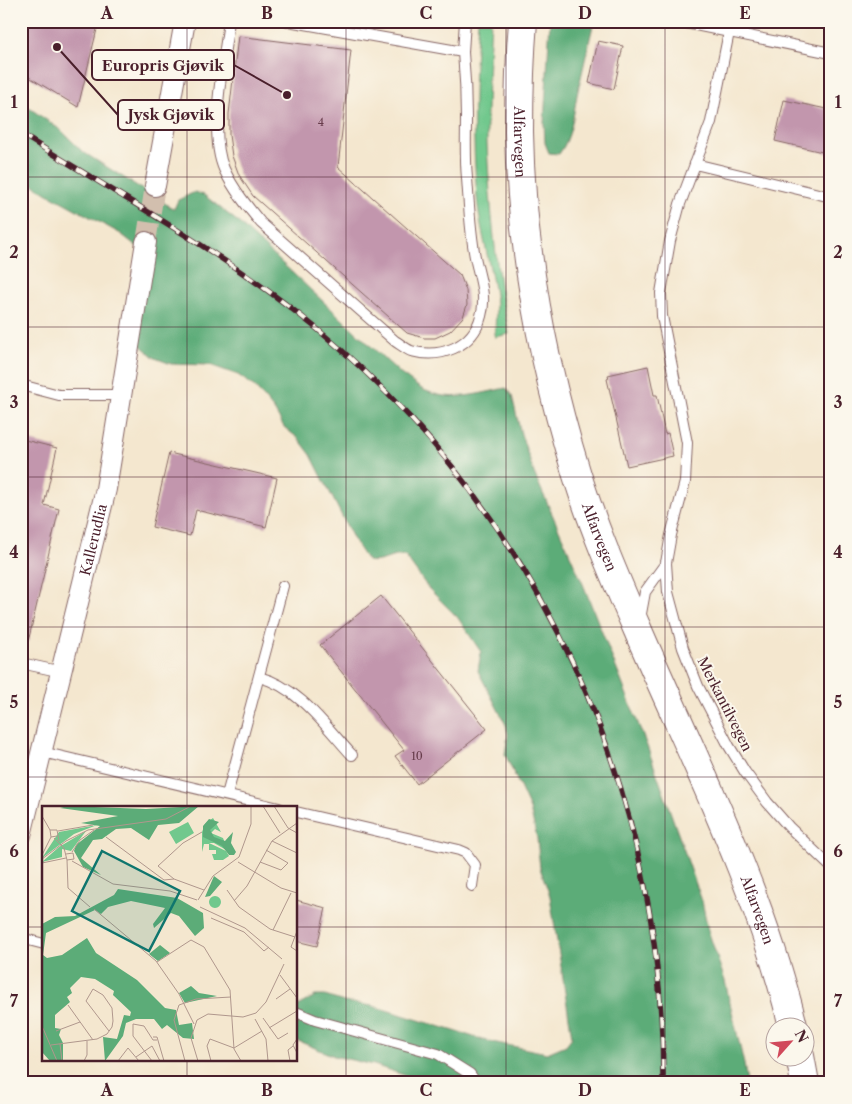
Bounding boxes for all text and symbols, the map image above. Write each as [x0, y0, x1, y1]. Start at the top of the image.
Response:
text: A [100, 3, 114, 23]
text: B [261, 3, 273, 23]
text: C [420, 3, 432, 23]
text: D [578, 3, 592, 23]
text: E [739, 3, 751, 23]
callout: Europris Gjøvik [92, 50, 234, 80]
text: Europris Gjøvik [102, 56, 225, 75]
text: 1 [10, 92, 18, 112]
text: 1 [834, 92, 842, 112]
callout: Jysk Gjøvik [118, 100, 224, 130]
text: Jysk Gjøvik [125, 105, 215, 124]
street label: Alfarvegen [510, 105, 530, 179]
house number: 4 [318, 115, 324, 129]
text: 2 [9, 242, 19, 262]
text: 2 [833, 242, 843, 262]
text: 3 [9, 392, 19, 412]
text: 3 [833, 392, 843, 412]
street label: Alfarvegen [578, 499, 621, 574]
street label: Kallerudlia [76, 501, 111, 578]
text: 4 [9, 542, 19, 562]
text: 4 [833, 542, 843, 562]
street label: Merkantilvegen [693, 654, 757, 754]
text: 5 [10, 692, 19, 712]
text: 5 [834, 692, 843, 712]
house number: 10 [411, 749, 423, 763]
inset map [42, 806, 298, 1062]
text: 6 [9, 841, 19, 861]
text: 6 [833, 841, 843, 861]
street label: Alfarvegen [736, 872, 778, 947]
text: 7 [10, 991, 19, 1011]
text: 7 [834, 991, 843, 1011]
north arrow [764, 1016, 814, 1066]
text: N [791, 1027, 812, 1046]
text: A [100, 1080, 114, 1100]
text: B [261, 1080, 273, 1100]
text: C [420, 1080, 432, 1100]
text: D [578, 1080, 592, 1100]
text: E [739, 1080, 751, 1100]

